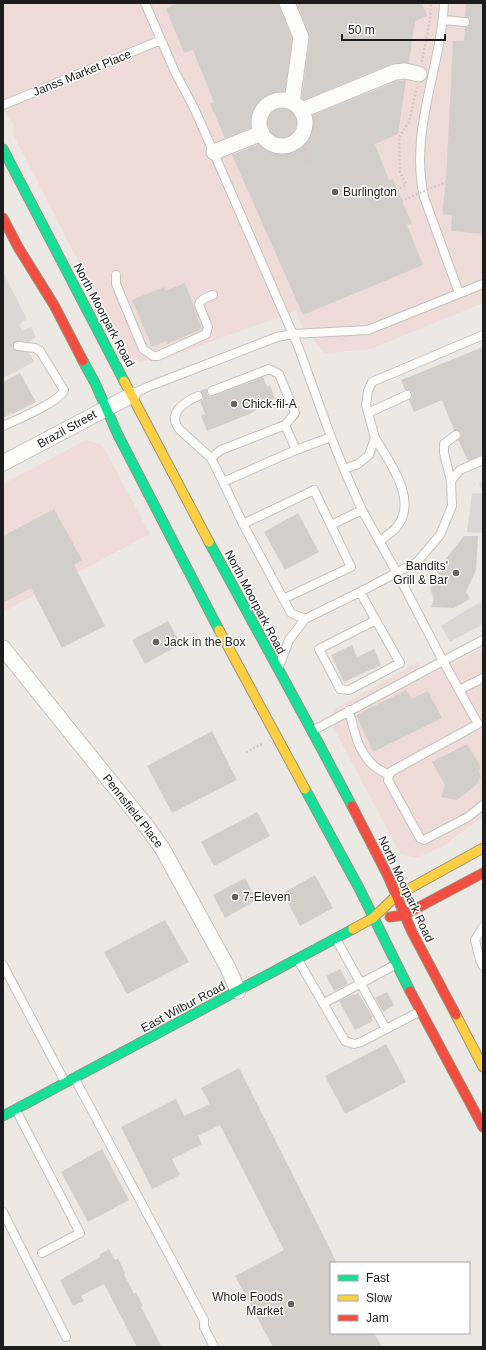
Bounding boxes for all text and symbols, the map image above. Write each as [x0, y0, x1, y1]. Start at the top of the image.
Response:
scale bar [342, 16, 445, 42]
text: 50 m [348, 23, 375, 37]
street label: Janss Market Place [31, 47, 133, 99]
place label: Burlington [343, 185, 397, 199]
marker: Burlington [330, 187, 340, 197]
street label: North Moorpark Road [71, 261, 137, 369]
place label: Chick-fil-A [242, 397, 297, 411]
marker: Chick-fil-A [229, 399, 239, 409]
street label: Brazil Street [35, 407, 100, 451]
street label: North Moorpark Road [222, 548, 288, 656]
place label: Bandits' Grill & Bar [393, 559, 448, 587]
marker: Bandits' Grill & Bar [451, 568, 461, 578]
place label: Jack in the Box [164, 635, 245, 649]
marker: Jack in the Box [151, 637, 161, 647]
street label: Pennsfield Place [100, 771, 166, 851]
street label: North Moorpark Road [375, 834, 437, 944]
place label: 7-Eleven [243, 890, 290, 904]
marker: 7-Eleven [230, 892, 240, 902]
street label: East Wilbur Road [138, 979, 228, 1035]
legend [330, 1262, 470, 1334]
text: Fast [366, 1271, 390, 1285]
place label: Whole Foods Market [212, 1290, 284, 1318]
text: Slow [366, 1291, 392, 1305]
marker: Whole Foods Market [286, 1299, 296, 1309]
text: Jam [366, 1311, 389, 1325]

